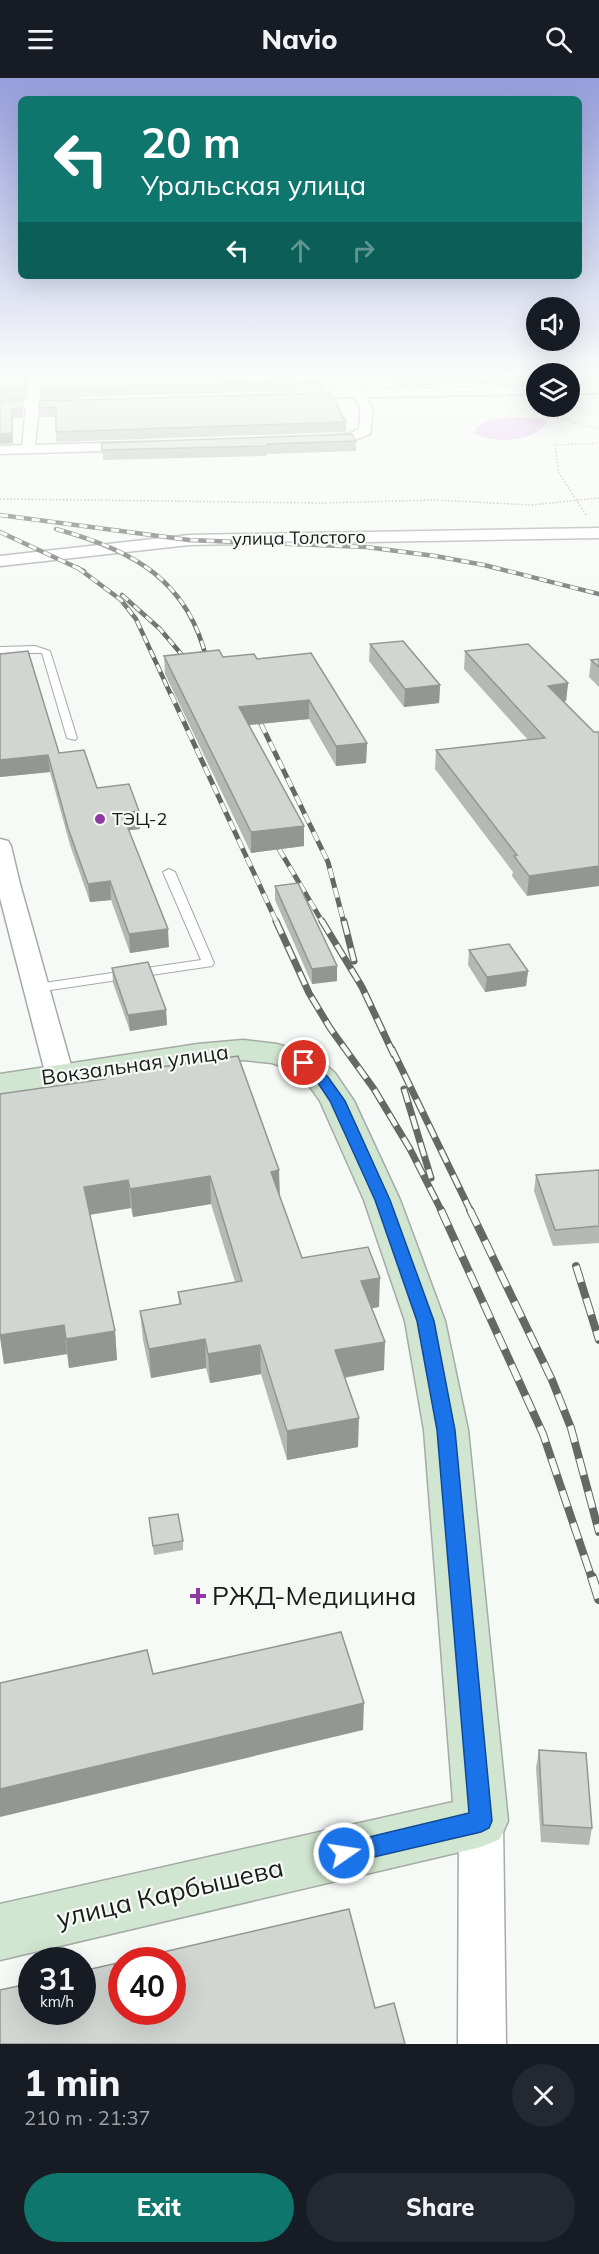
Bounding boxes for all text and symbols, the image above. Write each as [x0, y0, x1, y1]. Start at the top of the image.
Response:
text: Navio [261, 22, 338, 56]
icon: menu [24, 23, 57, 56]
icon: search [542, 23, 575, 56]
text: 20 m [141, 116, 241, 169]
icon: left [42, 120, 120, 198]
text: Уральская улица [141, 168, 366, 202]
icon: left [221, 234, 254, 267]
icon: ahead [284, 234, 317, 267]
icon: right [347, 234, 380, 267]
map controls [526, 297, 580, 417]
button: sound [526, 297, 580, 351]
button: layers [526, 363, 580, 417]
street label: улица Толстого [232, 525, 366, 550]
place label: ТЭЦ-2 [112, 807, 167, 830]
marker: ТЭЦ-2 [93, 812, 107, 826]
pin [278, 1037, 329, 1088]
street label: Вокзальная улица [40, 1038, 230, 1090]
icon: arrive [287, 1046, 320, 1079]
place label: РЖД-Медицина [212, 1579, 416, 1612]
marker: РЖД-Медицина [189, 1587, 207, 1605]
position arrow [312, 1821, 376, 1885]
street label: улица Карбышева [53, 1850, 287, 1935]
speed limit sign: 40 [108, 1947, 186, 2025]
text: 31 [39, 1960, 75, 1998]
text: km/h [40, 1992, 74, 2011]
text: 1 min [24, 2060, 120, 2105]
button: close [512, 2064, 575, 2127]
text: 210 m · 21:37 [24, 2105, 150, 2130]
button: Exit [24, 2173, 294, 2242]
button: Share [306, 2173, 575, 2242]

